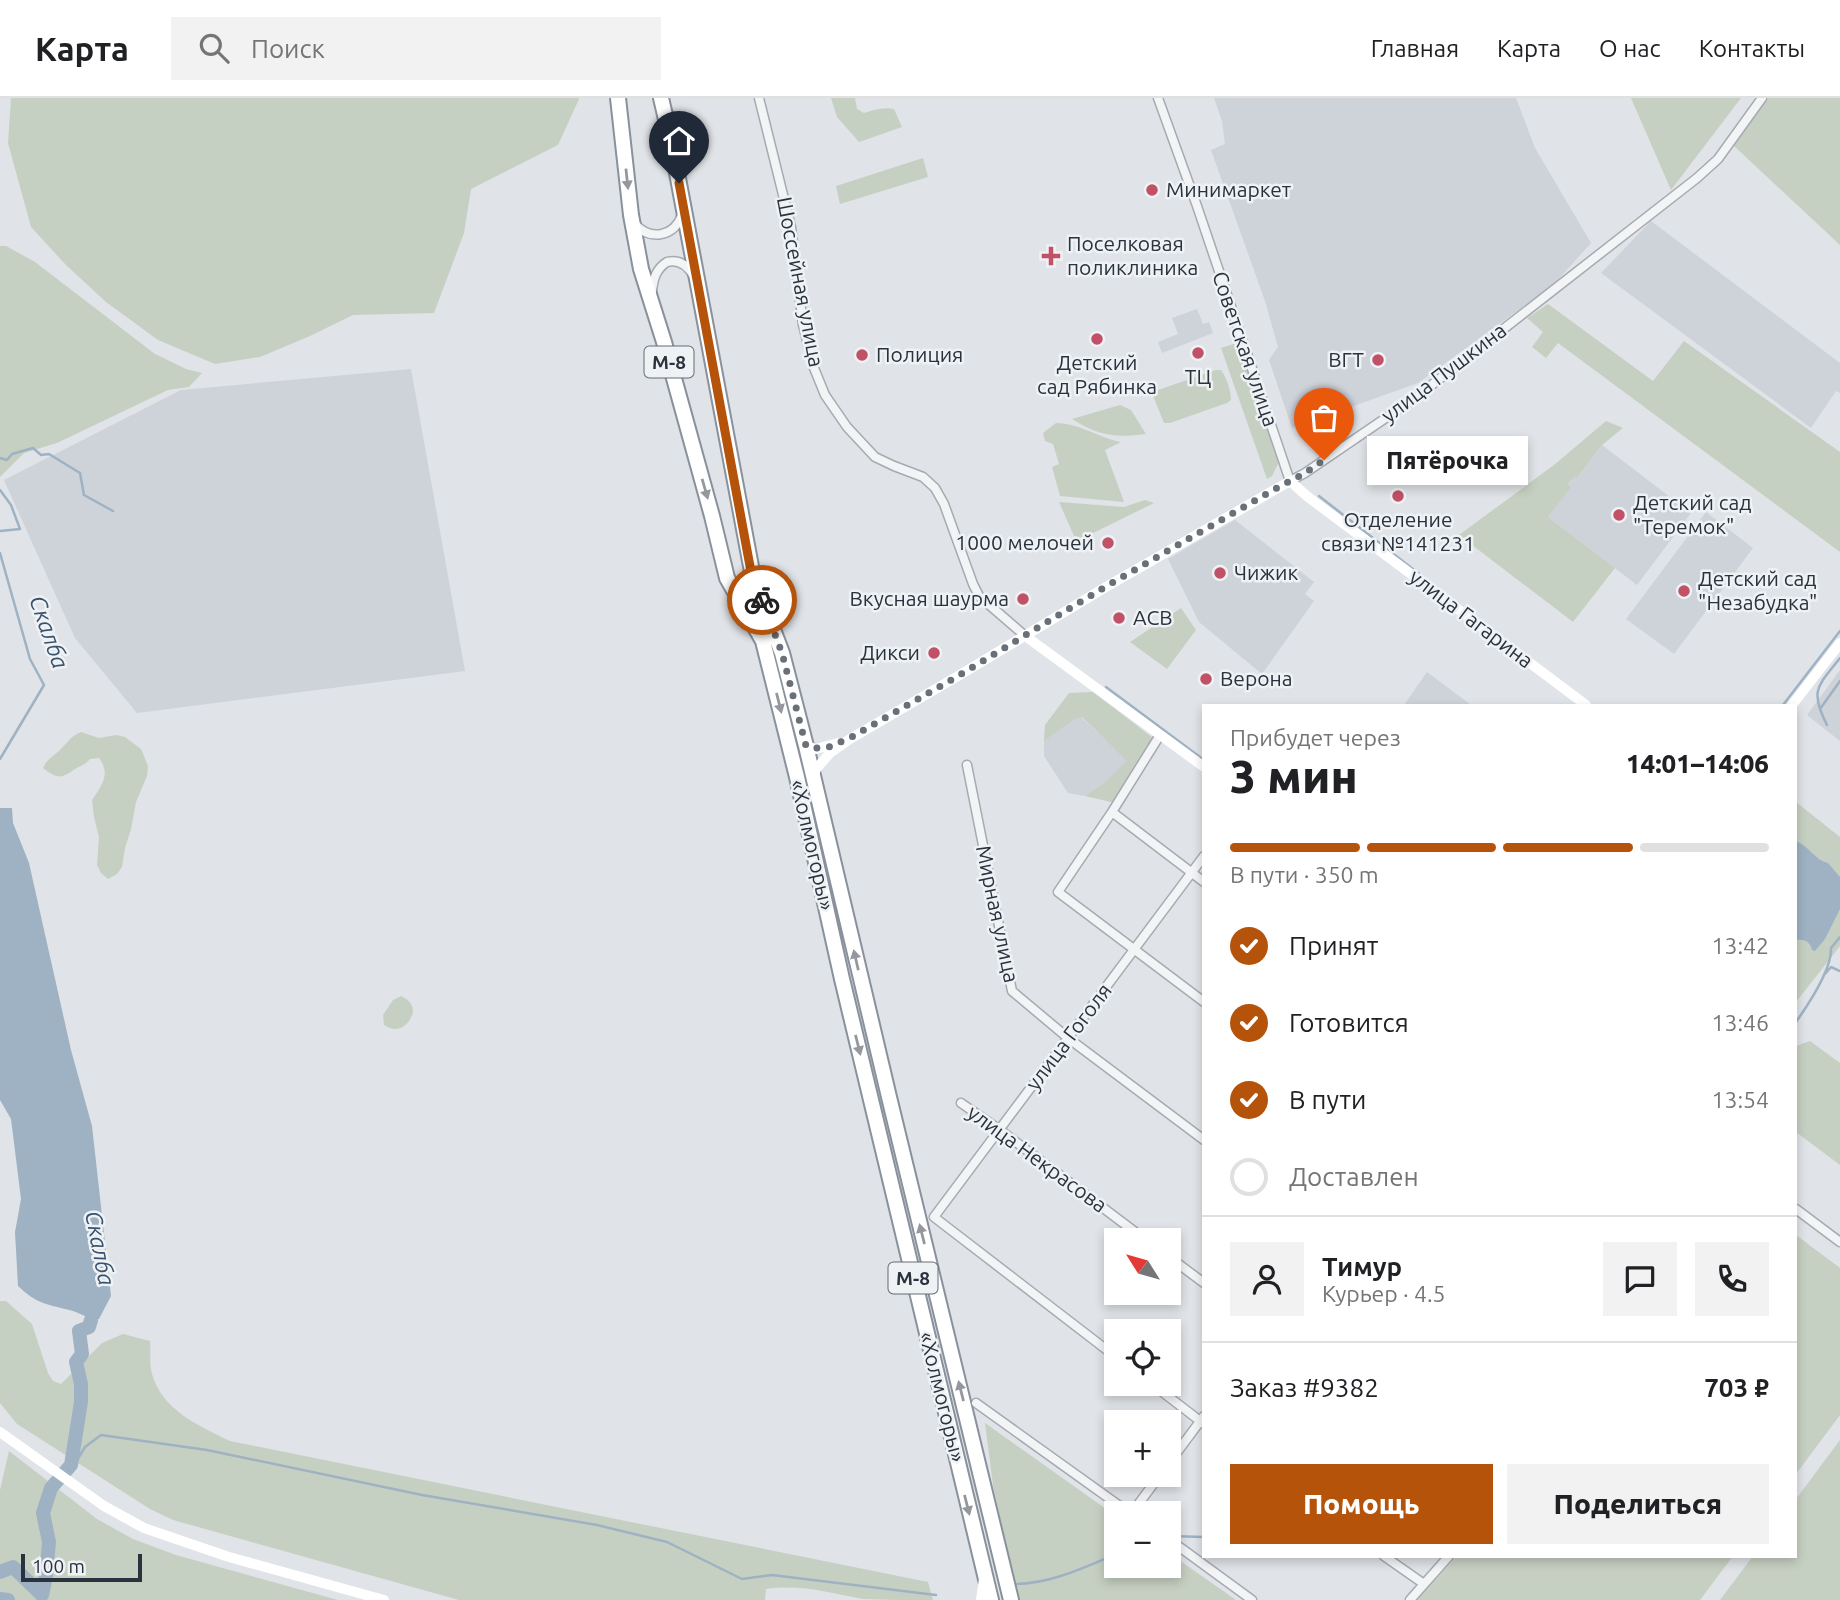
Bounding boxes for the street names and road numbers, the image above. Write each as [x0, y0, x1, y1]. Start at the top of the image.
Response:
street label: Шоссейная улица [773, 195, 829, 369]
street label: Советская улица [1208, 268, 1284, 429]
street label: улица Пушкина [1376, 317, 1511, 427]
road number: М-8 [644, 346, 694, 378]
street label: улица Гагарина [1405, 564, 1538, 673]
street label: «Холмогоры» [786, 777, 840, 913]
street label: Мирная улица [972, 843, 1024, 985]
street label: улица Гоголя [1020, 978, 1116, 1094]
street label: улица Некрасова [963, 1099, 1112, 1217]
road number: М-8 [888, 1262, 937, 1294]
street label: «Холмогоры» [915, 1329, 971, 1464]

